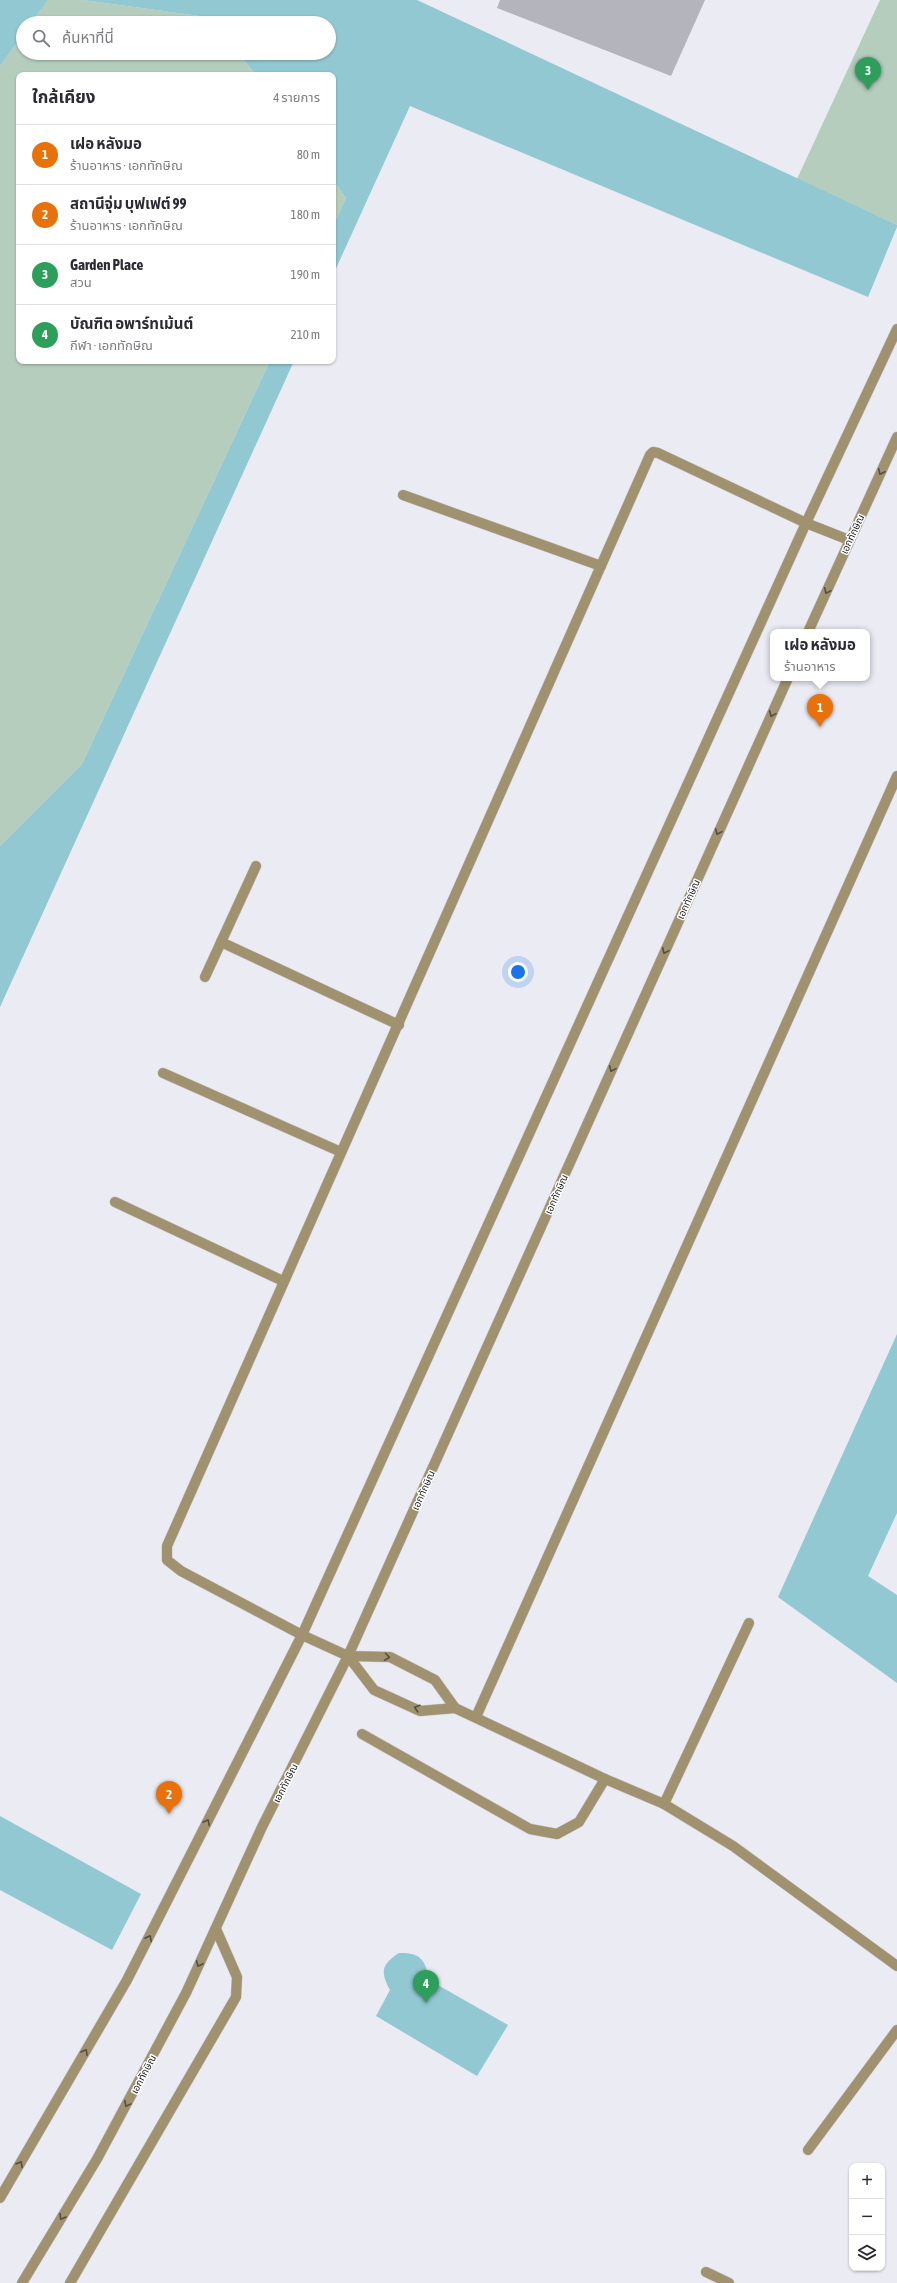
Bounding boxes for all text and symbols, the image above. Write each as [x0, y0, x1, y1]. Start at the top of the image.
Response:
search box [16, 16, 336, 60]
icon: search [30, 27, 52, 49]
text: ค้นหาที่นี่ [62, 29, 114, 46]
pin: 3 [855, 57, 881, 90]
text: ใกล้เคียง [32, 87, 95, 107]
text: 4 รายการ [273, 90, 320, 105]
text: เฝอ หลังมอ [70, 135, 142, 152]
text: 1 [42, 147, 48, 162]
text: 80 m [297, 147, 320, 162]
text: ร้านอาหาร · เอกทักษิณ [70, 158, 183, 173]
text: สถานีจุ่ม บุฟเฟต์ 99 [70, 195, 187, 212]
text: 2 [42, 207, 48, 222]
text: 180 m [291, 207, 320, 222]
text: ร้านอาหาร · เอกทักษิณ [70, 218, 183, 233]
text: Garden Place [70, 256, 143, 273]
text: 3 [42, 267, 48, 282]
text: 190 m [291, 267, 320, 282]
text: สวน [70, 275, 92, 290]
text: บัณฑิต อพาร์ทเม้นต์ [70, 315, 193, 332]
text: 4 [42, 327, 48, 342]
text: 210 m [291, 327, 320, 342]
text: กีฬา · เอกทักษิณ [70, 338, 153, 353]
one-way arrow [878, 468, 886, 476]
street label: เอกทักษิณ [839, 513, 866, 556]
one-way arrow [824, 586, 832, 594]
popup [770, 629, 870, 681]
text: เฝอ หลังมอ [784, 636, 856, 653]
text: ร้านอาหาร [784, 659, 836, 674]
pin: 1 [807, 694, 833, 727]
one-way arrow [768, 710, 776, 717]
one-way arrow [715, 828, 723, 836]
street label: เอกทักษิณ [675, 878, 702, 921]
one-way arrow [662, 946, 670, 954]
your location [508, 962, 528, 982]
one-way arrow [609, 1065, 617, 1073]
street label: เอกทักษิณ [543, 1173, 570, 1216]
street label: เอกทักษิณ [410, 1469, 437, 1512]
one-way arrow [384, 1652, 390, 1661]
one-way arrow [413, 1705, 420, 1713]
street label: เอกทักษิณ [271, 1762, 300, 1805]
pin: 2 [156, 1781, 182, 1814]
one-way arrow [203, 1819, 210, 1827]
one-way arrow [144, 1935, 151, 1943]
one-way arrow [196, 1960, 204, 1967]
pin: 4 [413, 1970, 439, 2003]
one-way arrow [81, 2049, 88, 2056]
street label: เอกทักษิณ [129, 2053, 158, 2095]
one-way arrow [124, 2100, 131, 2107]
one-way arrow [15, 2161, 22, 2168]
map controls [849, 2163, 885, 2271]
button: + [849, 2163, 885, 2199]
button: − [849, 2199, 885, 2235]
one-way arrow [59, 2213, 67, 2220]
button: layers [849, 2235, 885, 2271]

